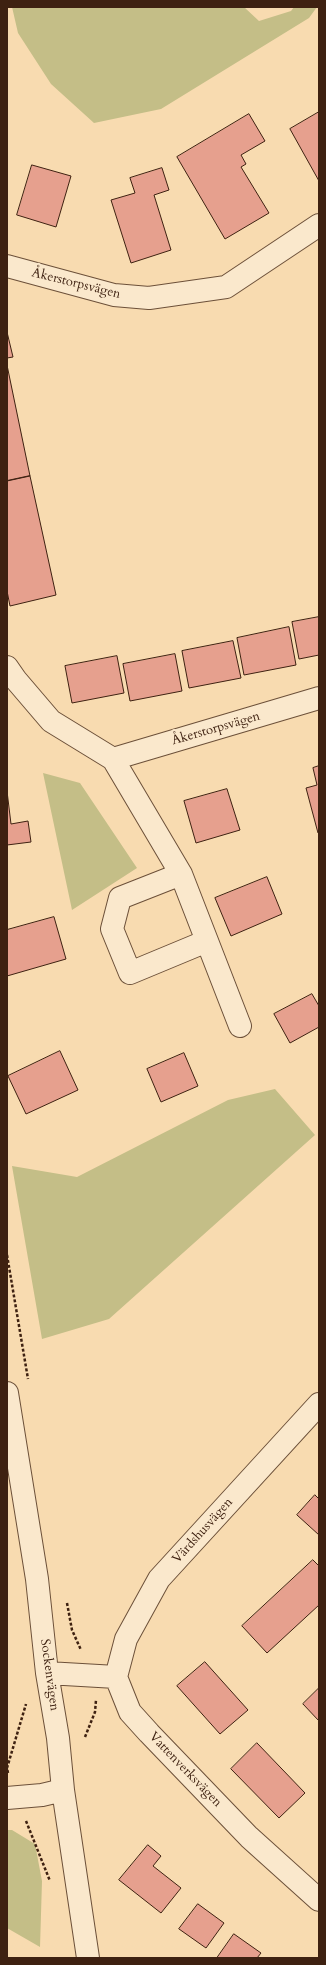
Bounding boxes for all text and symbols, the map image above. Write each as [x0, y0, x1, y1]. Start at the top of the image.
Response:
street label: Åkerstorpsvägen [30, 265, 122, 303]
street label: Åkerstorpsvägen [170, 709, 262, 749]
street label: Värdshusvägen [170, 1495, 236, 1567]
street label: Sockenvägen [36, 1638, 62, 1712]
street label: Vattenverksvägen [145, 1729, 225, 1811]

